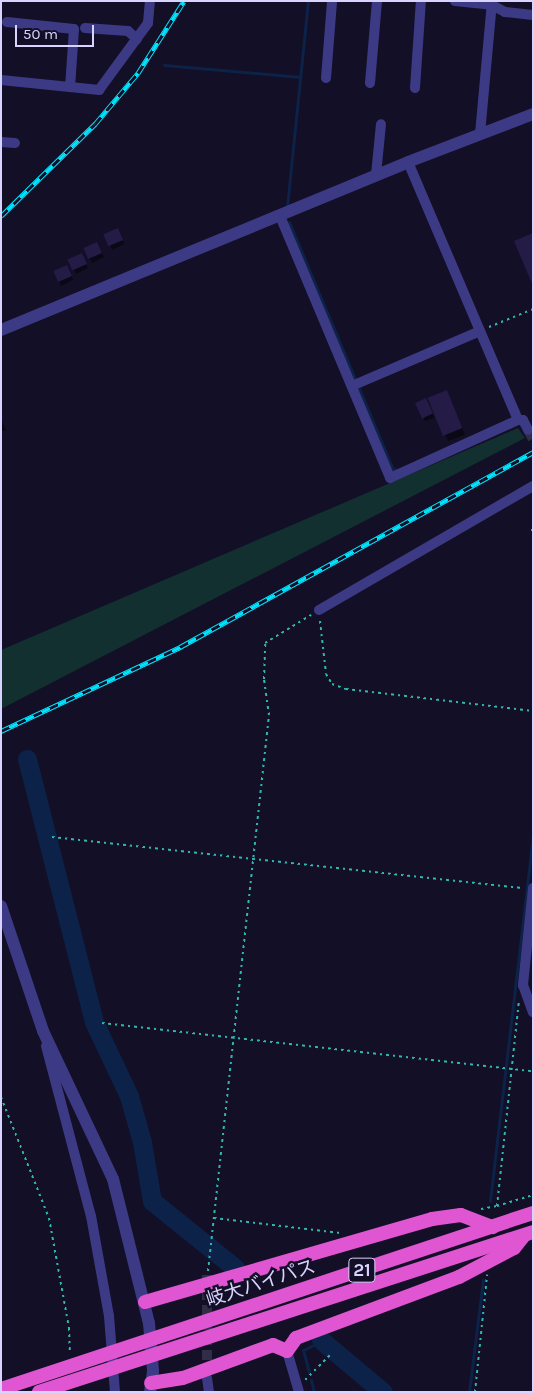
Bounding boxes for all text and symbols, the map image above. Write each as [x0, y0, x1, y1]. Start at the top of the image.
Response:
scale bar [18, 15, 96, 47]
text: 50 m [23, 25, 58, 43]
road number: 21 [348, 1254, 376, 1286]
street label: 岐大バイパス [203, 1256, 319, 1312]

